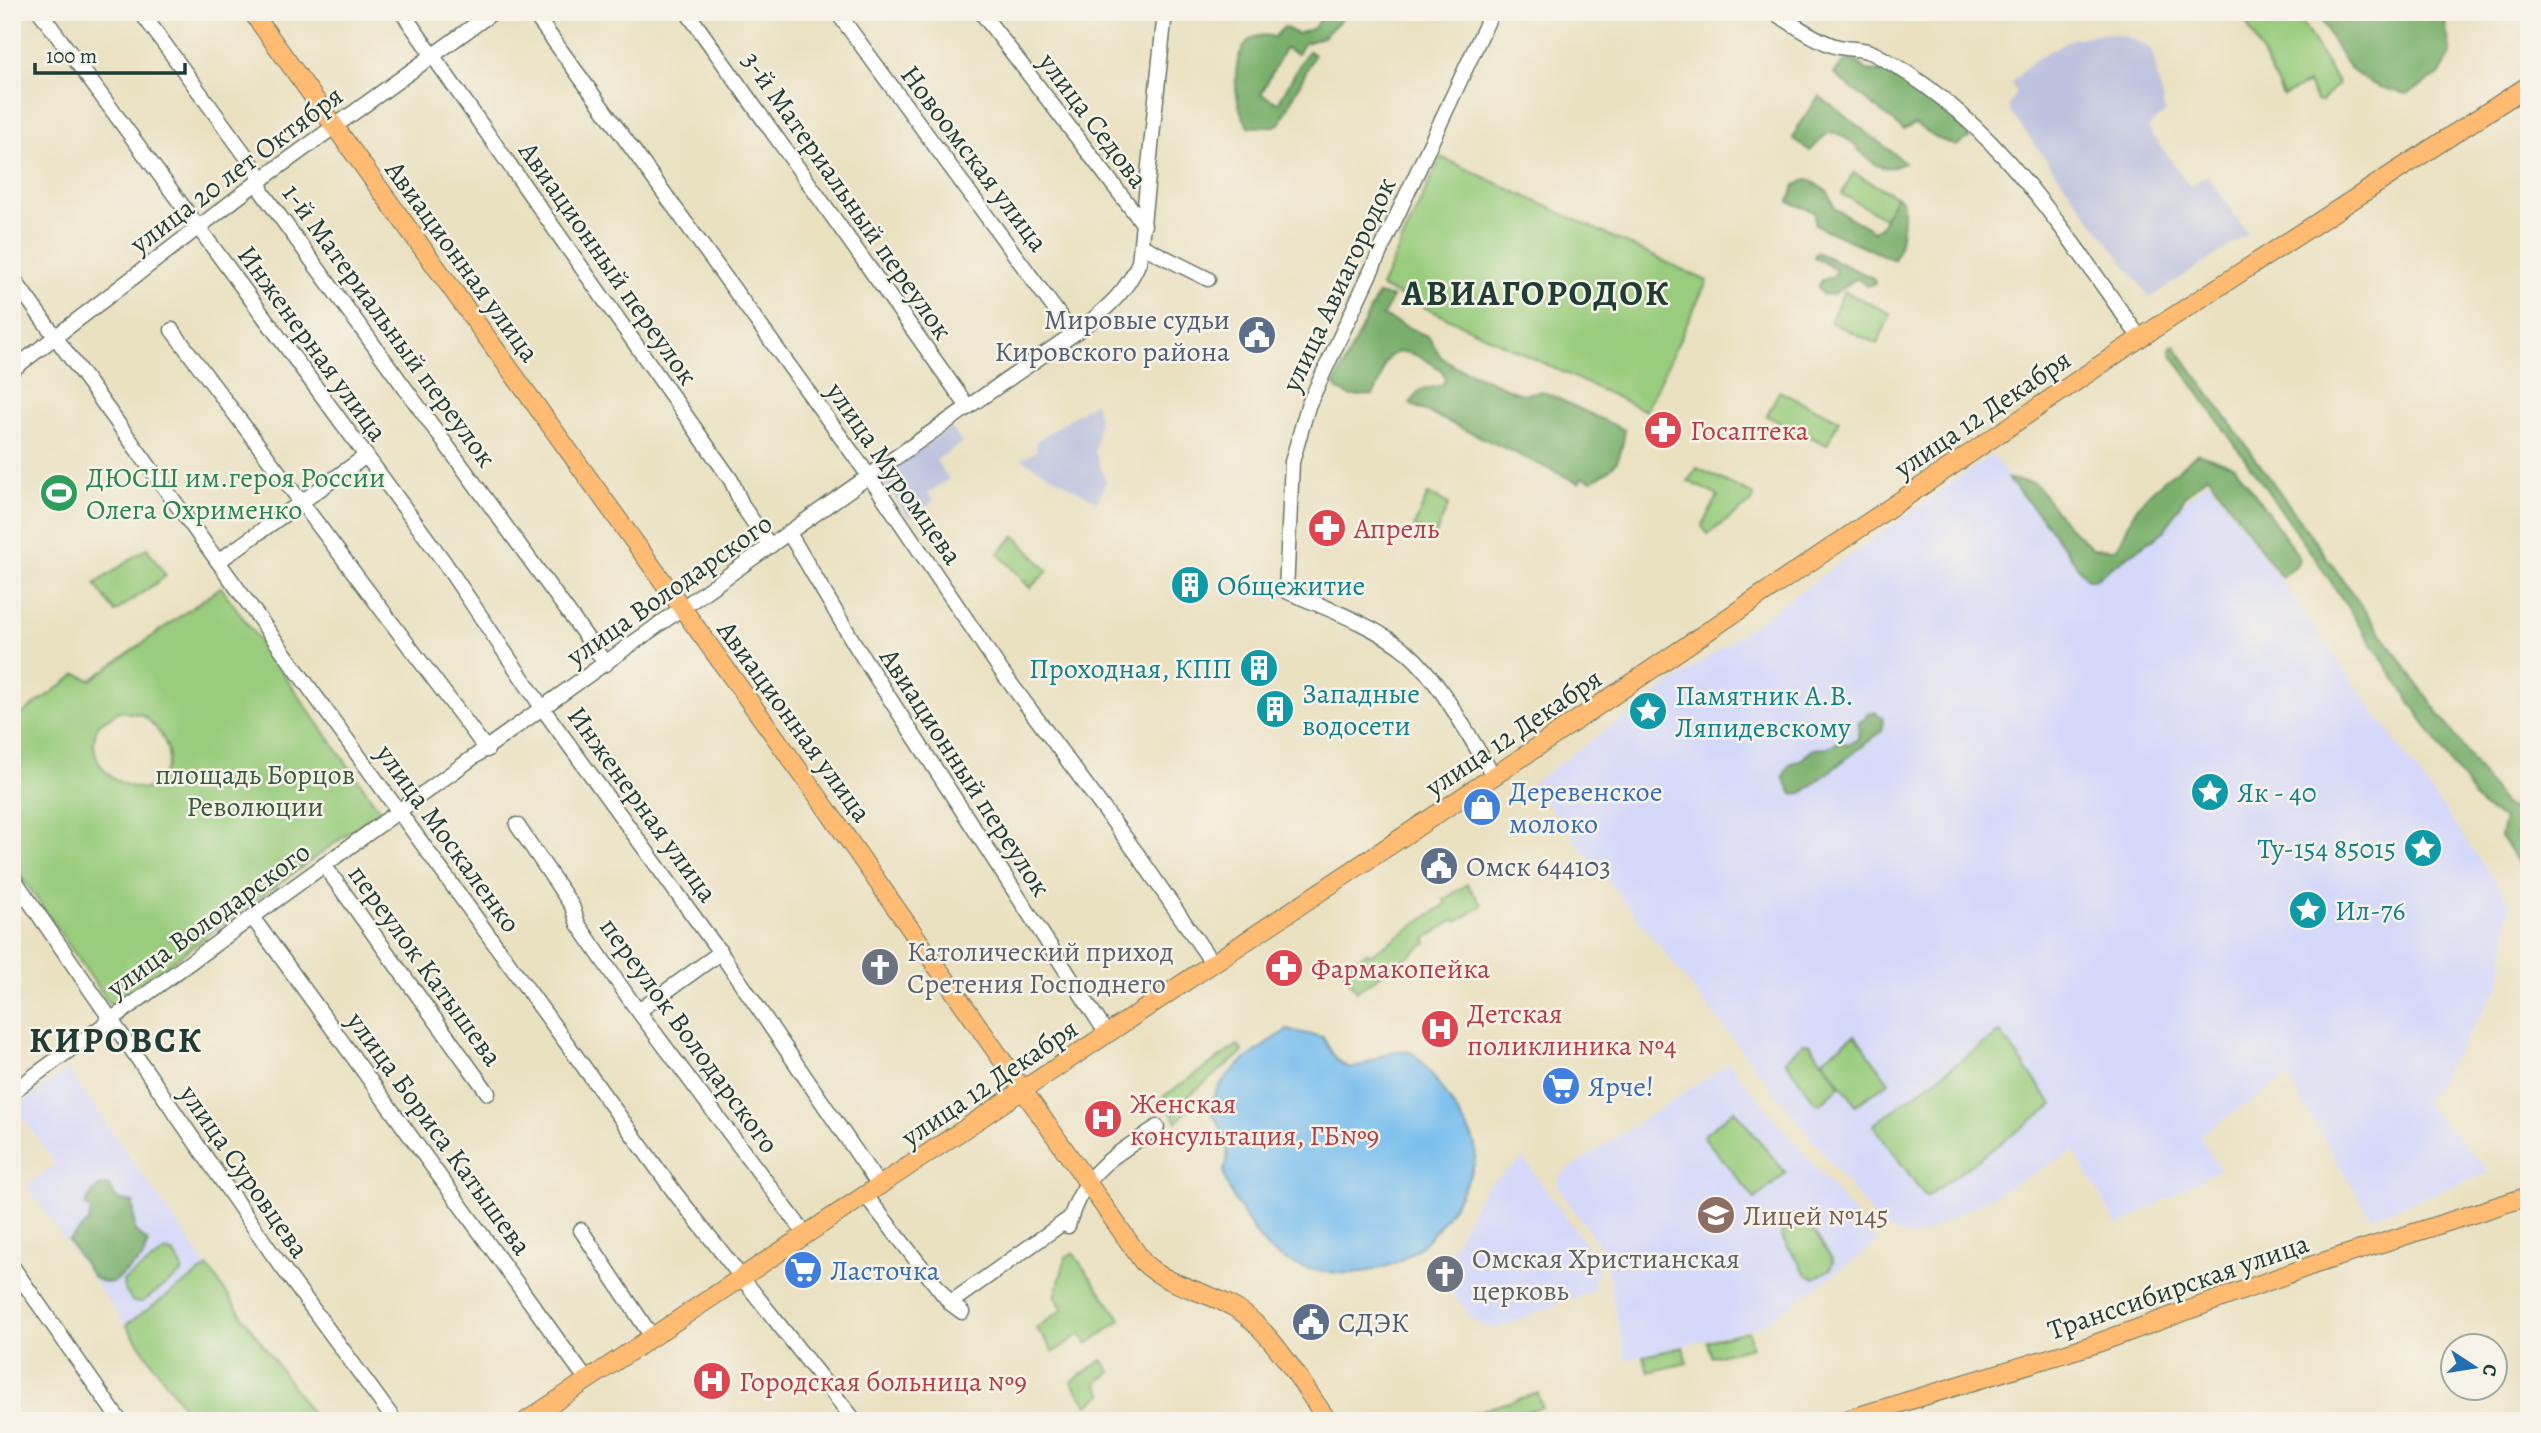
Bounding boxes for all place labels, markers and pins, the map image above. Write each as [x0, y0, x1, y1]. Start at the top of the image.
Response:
place label: Мировые судьи Кировского района [994, 301, 1230, 371]
public building icon: Мировые судьи Кировского района [1236, 314, 1278, 356]
pharmacy icon: Госаптека [1642, 409, 1684, 451]
place label: Госаптека [1690, 412, 1809, 450]
place label: ДЮСШ им.героя России Олега Охрименко [86, 459, 385, 529]
sports icon: ДЮСШ им.героя России Олега Охрименко [38, 472, 80, 514]
pharmacy icon: Апрель [1306, 507, 1348, 549]
place label: Апрель [1353, 510, 1439, 548]
building icon: Общежитие [1169, 564, 1211, 606]
place label: Общежитие [1217, 567, 1365, 605]
building icon: Проходная, КПП [1238, 647, 1280, 689]
place label: Проходная, КПП [1029, 650, 1232, 688]
place label: Западные водосети [1302, 675, 1420, 745]
place label: Памятник А.В. Ляпидевскому [1675, 677, 1854, 747]
building icon: Западные водосети [1254, 688, 1296, 730]
place icon: Памятник А.В. Ляпидевскому [1627, 690, 1669, 732]
place icon: Як - 40 [2189, 771, 2231, 813]
place label: Деревенское молоко [1509, 773, 1663, 843]
place label: Як - 40 [2237, 774, 2317, 812]
shop icon: Деревенское молоко [1461, 786, 1503, 828]
place icon: Ту-154 85015 [2402, 827, 2444, 869]
place label: Ту-154 85015 [2258, 830, 2396, 868]
public building icon: Омск 644103 [1418, 845, 1460, 887]
place label: Омск 644103 [1466, 848, 1611, 886]
place icon: Ил-76 [2287, 889, 2329, 931]
place label: Ил-76 [2335, 892, 2405, 930]
place label: Католический приход Сретения Господнего [907, 933, 1174, 1003]
church icon: Католический приход Сретения Господнего [859, 946, 901, 988]
pharmacy icon: Фармакопейка [1263, 947, 1305, 989]
place label: Фармакопейка [1311, 950, 1490, 988]
place label: Детская поликлиника №4 [1467, 995, 1677, 1065]
hospital icon: Детская поликлиника №4 [1419, 1008, 1461, 1050]
supermarket icon: Ярче! [1540, 1065, 1582, 1107]
place label: Ярче! [1588, 1068, 1654, 1106]
place label: Женская консультация, ГБ№9 [1130, 1085, 1379, 1155]
hospital icon: Женская консультация, ГБ№9 [1082, 1098, 1124, 1140]
school or university icon: Лицей №145 [1695, 1194, 1737, 1236]
place label: Лицей №145 [1743, 1197, 1889, 1235]
place label: Омская Христианская церковь [1472, 1240, 1740, 1310]
supermarket icon: Ласточка [782, 1249, 824, 1291]
place label: Ласточка [830, 1252, 940, 1290]
church icon: Омская Христианская церковь [1424, 1253, 1466, 1295]
public building icon: СДЭК [1290, 1301, 1332, 1343]
place label: СДЭК [1338, 1304, 1409, 1342]
hospital icon: Городская больница №9 [691, 1360, 733, 1402]
place label: Городская больница №9 [739, 1363, 1027, 1401]

